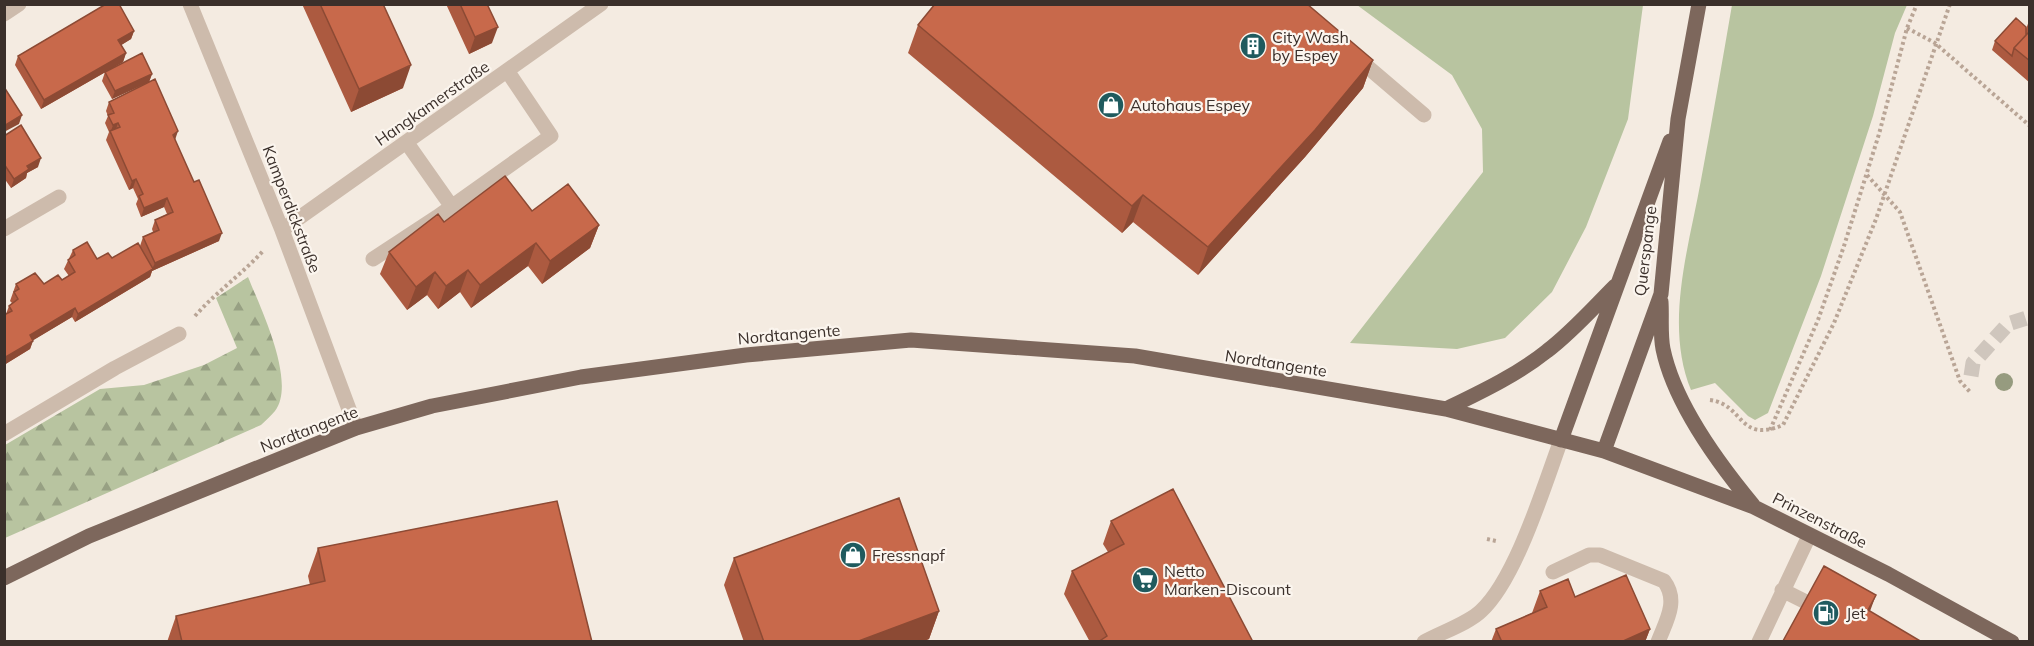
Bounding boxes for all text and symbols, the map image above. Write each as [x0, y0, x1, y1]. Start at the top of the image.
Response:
place label: City Wash by Espey [1272, 27, 1349, 65]
building icon: City Wash by Espey [1238, 31, 1268, 61]
street label: Hangkamerstraße [371, 56, 493, 150]
shop icon: Autohaus Espey [1096, 90, 1126, 120]
place label: Autohaus Espey [1130, 95, 1250, 115]
street label: Kamperdickstraße [258, 142, 326, 276]
street label: Querspange [1630, 205, 1660, 297]
street label: Nordtangente [737, 320, 841, 348]
street label: Nordtangente [1224, 345, 1328, 381]
street label: Nordtangente [257, 401, 361, 457]
street label: Prinzenstraße [1770, 488, 1870, 552]
shop icon: Fressnapf [838, 540, 868, 570]
place label: Fressnapf [872, 545, 946, 565]
place label: Netto Marken-Discount [1164, 561, 1291, 599]
supermarket icon: Netto Marken-Discount [1130, 565, 1160, 595]
fuel station icon: Jet [1811, 598, 1841, 628]
place label: Jet [1846, 603, 1866, 623]

